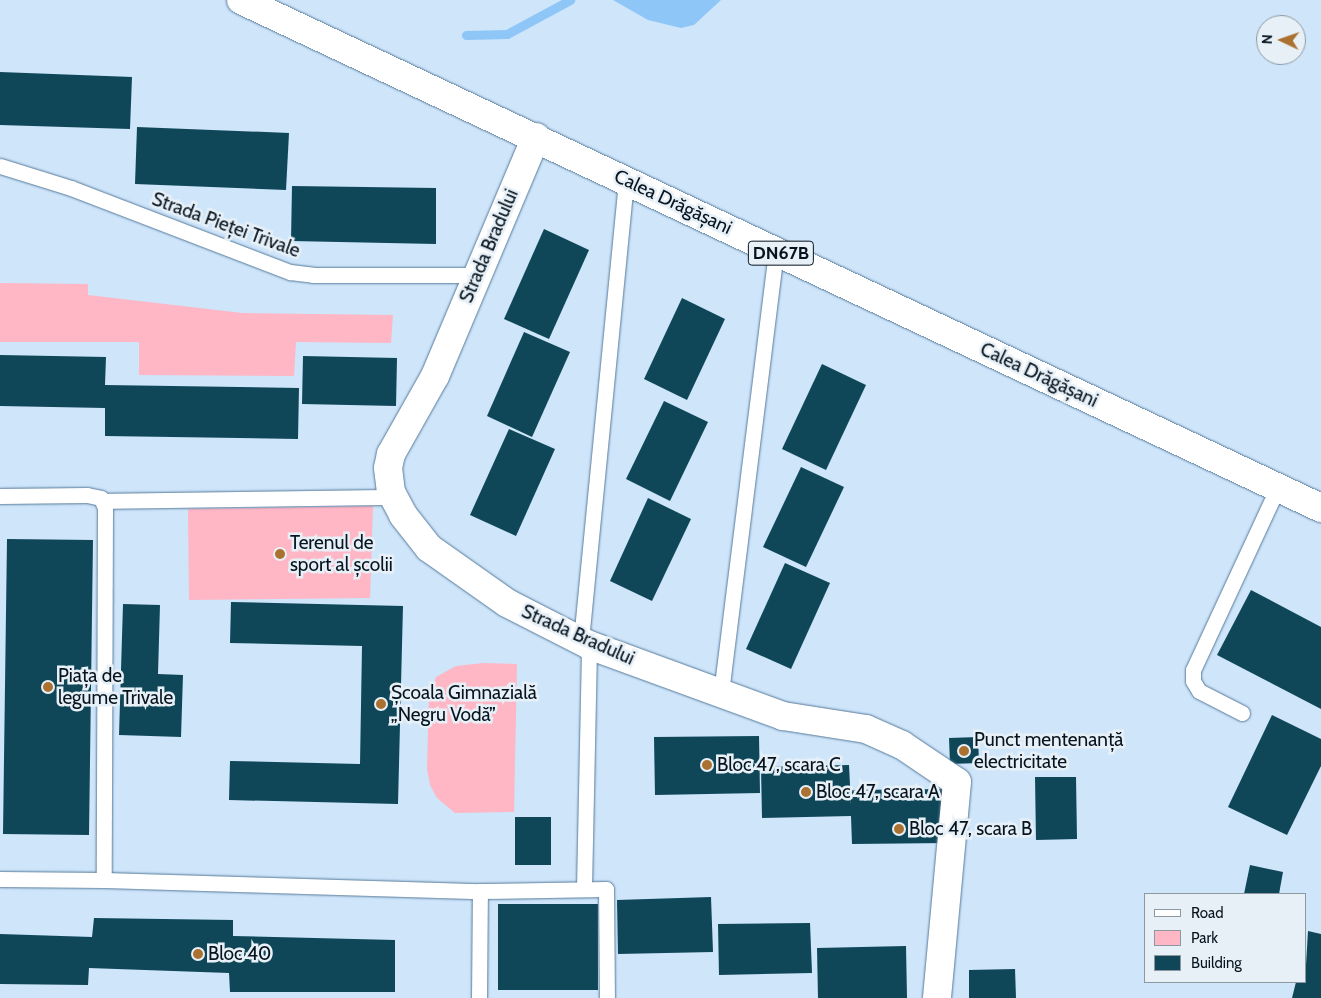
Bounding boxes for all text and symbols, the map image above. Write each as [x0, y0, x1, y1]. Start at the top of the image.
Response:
north arrow [1256, 15, 1306, 65]
text: N [1258, 34, 1276, 45]
street label: Calea Drăgășani [611, 165, 735, 239]
street label: Strada Bradului [455, 186, 523, 306]
street label: Strada Pieței Trivale [149, 188, 303, 262]
road number: DN67B [747, 238, 815, 268]
street label: Calea Drăgășani [977, 338, 1101, 412]
place label: Terenul de sport al școlii [290, 532, 393, 576]
marker: Terenul de sport al școlii [274, 548, 286, 560]
street label: Strada Bradului [518, 600, 638, 670]
place label: Piața de legume Trivale [58, 665, 173, 709]
marker: Piața de legume Trivale [42, 681, 54, 693]
place label: Școala Gimnazială „Negru Vodă” [391, 682, 537, 726]
marker: Școala Gimnazială „Negru Vodă” [375, 698, 387, 710]
place label: Punct mentenanță electricitate [974, 729, 1123, 773]
marker: Punct mentenanță electricitate [958, 745, 970, 757]
place label: Bloc 47, scara C [717, 754, 841, 776]
marker: Bloc 47, scara C [701, 759, 713, 771]
place label: Bloc 47, scara A [816, 781, 940, 803]
marker: Bloc 47, scara A [800, 786, 812, 798]
place label: Bloc 47, scara B [909, 818, 1032, 840]
marker: Bloc 47, scara B [893, 823, 905, 835]
legend [1144, 893, 1306, 983]
text: Road [1191, 904, 1224, 922]
text: Park [1191, 929, 1218, 947]
place label: Bloc 40 [208, 943, 271, 965]
marker: Bloc 40 [192, 948, 204, 960]
text: Building [1191, 954, 1242, 972]

